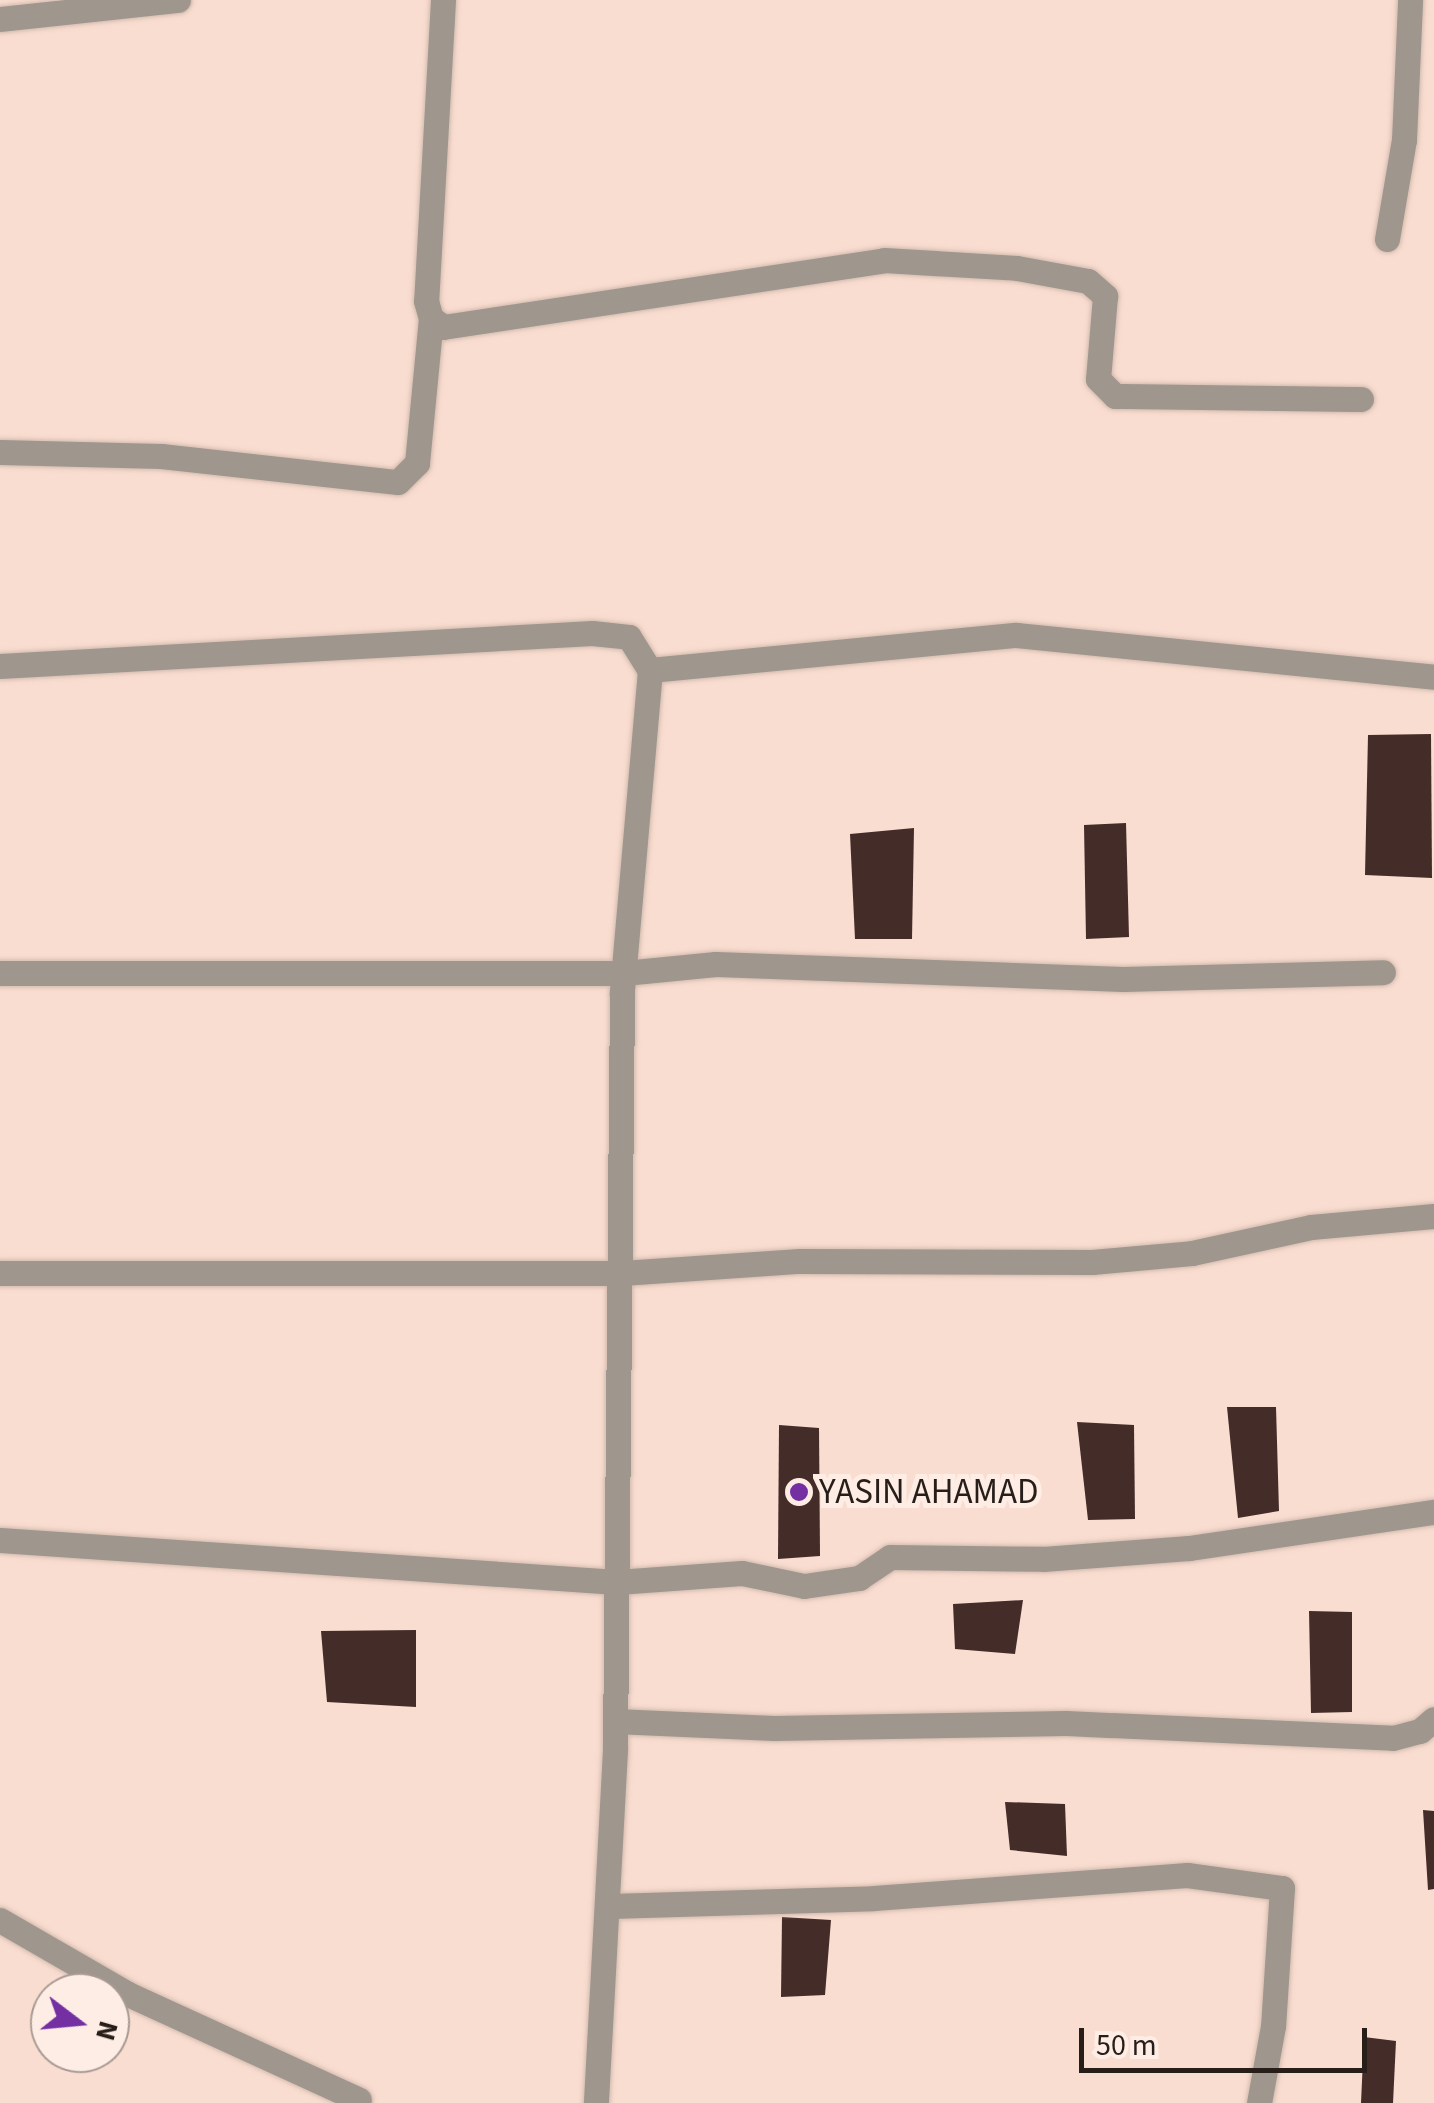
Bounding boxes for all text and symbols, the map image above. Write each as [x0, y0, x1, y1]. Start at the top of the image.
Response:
place label: YASIN AHAMAD [819, 1471, 1039, 1513]
marker: YASIN AHAMAD [788, 1481, 810, 1503]
north arrow [30, 1973, 130, 2073]
scale bar [1084, 2008, 1372, 2070]
text: N [85, 2016, 129, 2045]
text: 50 m [1096, 2024, 1157, 2067]

